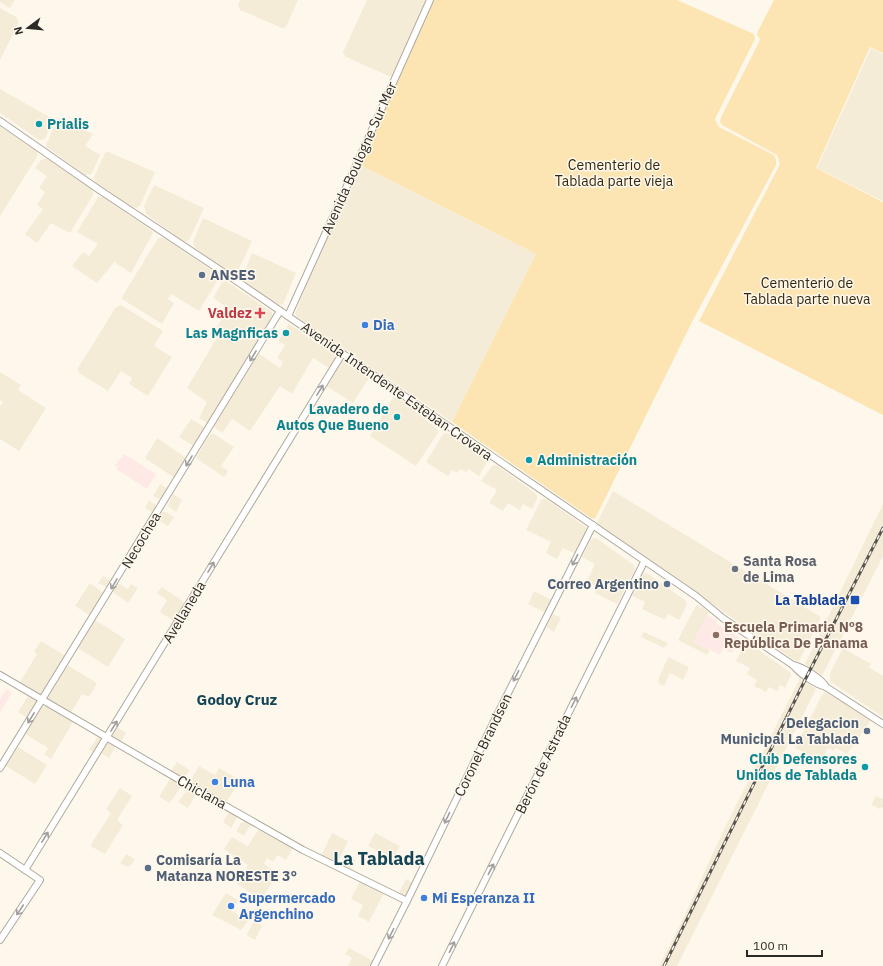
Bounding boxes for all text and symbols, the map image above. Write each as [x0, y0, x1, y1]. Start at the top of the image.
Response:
north arrow [8, 8, 48, 48]
text: N [11, 25, 26, 37]
street label: Avenida Boulogne Sur Mer [317, 79, 401, 237]
place label: Prialis [47, 115, 89, 133]
marker: Prialis [34, 119, 44, 129]
park label: Cementerio de Tablada parte vieja [555, 156, 674, 190]
place label: ANSES [210, 266, 256, 284]
marker: ANSES [197, 270, 207, 280]
park label: Cementerio de Tablada parte nueva [743, 274, 871, 308]
place label: Valdez [208, 304, 252, 322]
marker: Valdez [255, 308, 265, 318]
place label: Dia [373, 316, 395, 334]
street label: Avenida Intendente Esteban Crovara [298, 318, 497, 465]
marker: Dia [360, 320, 370, 330]
place label: Las Magnficas [185, 324, 278, 342]
marker: Las Magnficas [281, 328, 291, 338]
one-way arrow [248, 350, 256, 362]
one-way arrow [316, 385, 324, 396]
place label: Lavadero de Autos Que Bueno [276, 400, 389, 434]
marker: Lavadero de Autos Que Bueno [392, 412, 402, 422]
place label: Administración [537, 451, 637, 469]
one-way arrow [185, 455, 193, 466]
marker: Administración [524, 455, 534, 465]
street label: Necochea [117, 508, 165, 571]
place label: Santa Rosa de Lima [743, 552, 817, 586]
one-way arrow [571, 554, 578, 566]
one-way arrow [207, 561, 215, 573]
marker: Santa Rosa de Lima [730, 564, 740, 574]
place label: Correo Argentino [547, 575, 659, 593]
street label: Avellaneda [158, 577, 210, 646]
one-way arrow [110, 578, 118, 589]
marker: Correo Argentino [662, 579, 672, 589]
place label: La Tablada [775, 591, 846, 609]
marker: La Tablada [849, 594, 861, 606]
place label: Escuela Primaria Nº8 República De Panama [724, 618, 868, 652]
marker: Escuela Primaria Nº8 República De Panama [711, 630, 721, 640]
one-way arrow [512, 670, 520, 682]
district label: Godoy Cruz [197, 690, 278, 709]
street label: Coronel Brandsen [450, 691, 516, 799]
one-way arrow [570, 697, 578, 709]
street label: Berón de Astrada [511, 711, 575, 817]
one-way arrow [26, 712, 34, 724]
place label: Delegacion Municipal La Tablada [720, 714, 859, 748]
one-way arrow [110, 721, 118, 732]
marker: Delegacion Municipal La Tablada [862, 726, 872, 736]
place label: Club Defensores Unidos de Tablada [736, 750, 857, 784]
marker: Club Defensores Unidos de Tablada [860, 762, 870, 772]
street label: Chiclana [174, 771, 230, 813]
place label: Luna [223, 773, 255, 791]
marker: Luna [210, 777, 220, 787]
one-way arrow [443, 812, 450, 824]
one-way arrow [42, 831, 50, 843]
district label: La Tablada [333, 847, 425, 870]
place label: Comisaría La Matanza NORESTE 3° [156, 851, 297, 885]
marker: Comisaría La Matanza NORESTE 3° [143, 863, 153, 873]
one-way arrow [488, 863, 495, 875]
place label: Supermercado Argenchino [239, 889, 336, 923]
place label: Mi Esperanza II [432, 889, 535, 907]
marker: Mi Esperanza II [419, 893, 429, 903]
marker: Supermercado Argenchino [226, 901, 236, 911]
one-way arrow [16, 904, 24, 915]
one-way arrow [386, 927, 394, 939]
scale bar [747, 932, 822, 958]
text: 100 m [753, 938, 788, 953]
one-way arrow [449, 942, 456, 954]

